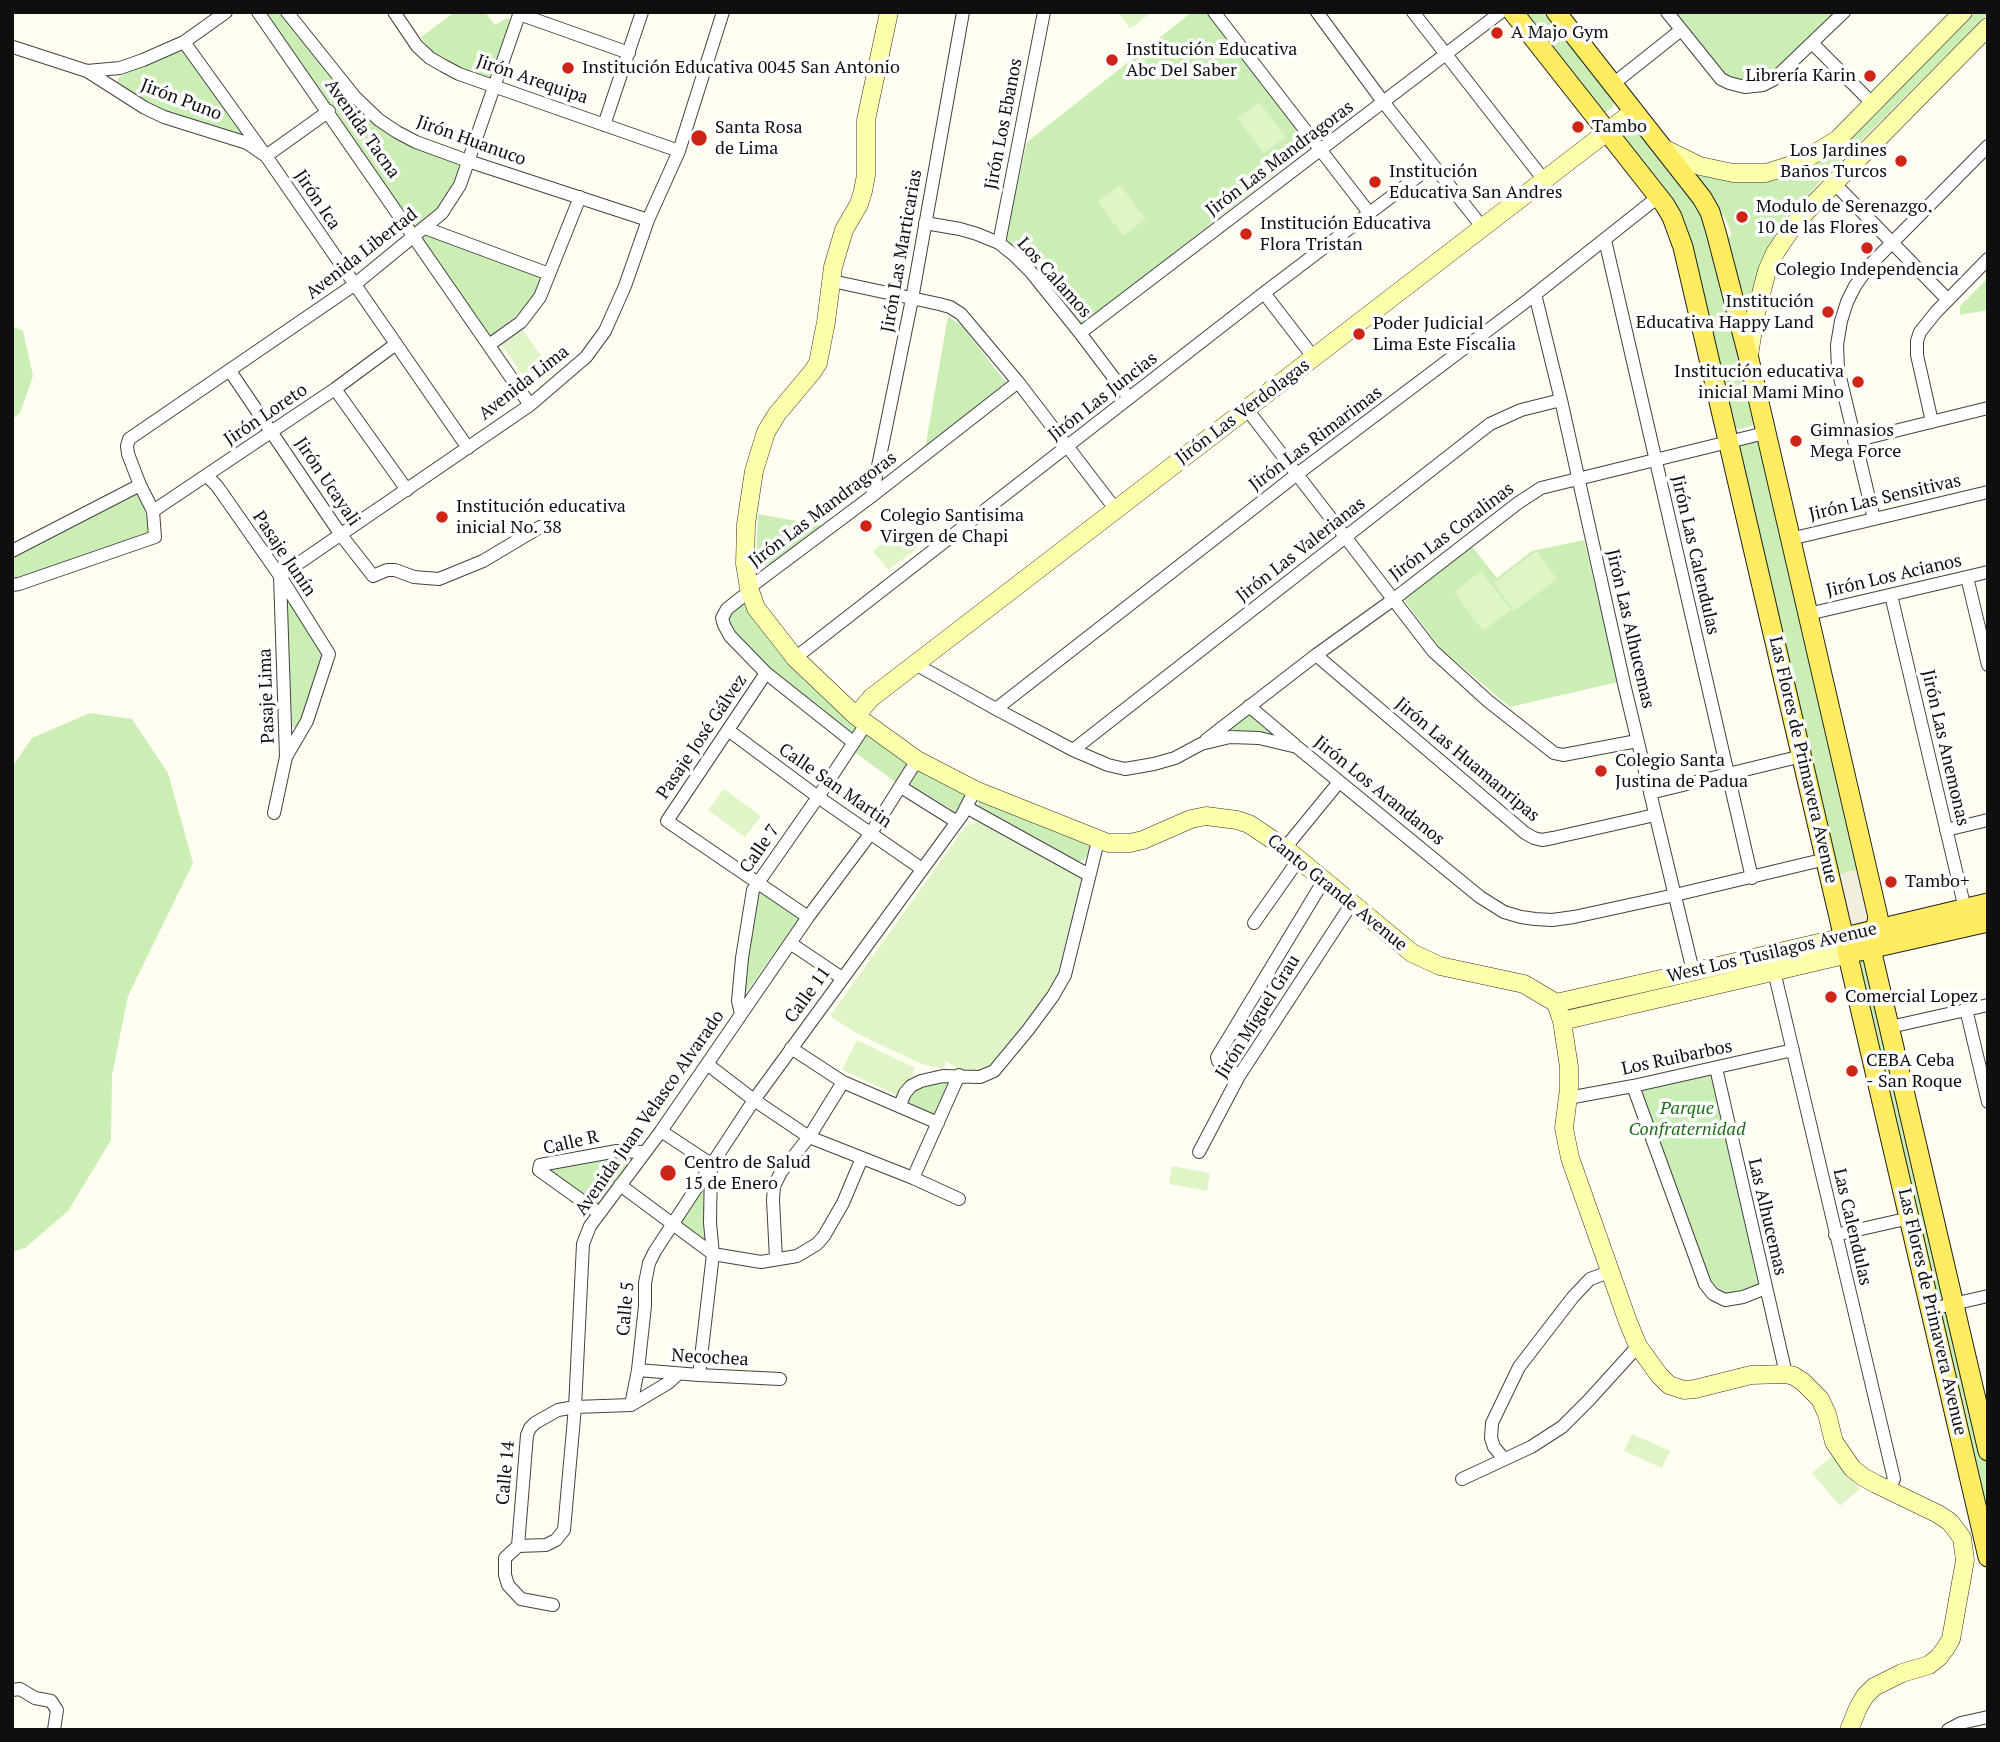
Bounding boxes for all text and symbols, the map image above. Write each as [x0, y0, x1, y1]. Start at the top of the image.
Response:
place label: A Majo Gym [1511, 22, 1609, 44]
marker: A Majo Gym [1489, 25, 1505, 41]
place label: Institución Educativa Abc Del Saber [1126, 39, 1297, 82]
street label: Jirón Arequipa [473, 51, 591, 109]
marker: Institución Educativa Abc Del Saber [1104, 52, 1120, 68]
place label: Institución Educativa 0045 San Antonio [582, 57, 900, 79]
street label: Jirón Los Ebanos [981, 57, 1027, 191]
marker: Institución Educativa 0045 San Antonio [560, 60, 576, 76]
place label: Librería Karin [1745, 65, 1856, 87]
marker: Librería Karin [1862, 68, 1878, 84]
street label: Jirón Puno [137, 75, 225, 125]
street label: Avenida Tacna [320, 75, 404, 183]
street label: Jirón Las Mandragoras [1202, 96, 1358, 222]
street label: Jirón Huanuco [413, 111, 529, 171]
place label: Tambo [1592, 116, 1647, 138]
place label: Santa Rosa de Lima [715, 117, 803, 160]
marker: Tambo [1570, 119, 1586, 135]
marker: Santa Rosa de Lima [689, 128, 709, 148]
place label: Los Jardines Baños Turcos [1780, 140, 1887, 182]
marker: Los Jardines Baños Turcos [1893, 153, 1909, 169]
place label: Institución Educativa San Andres [1389, 161, 1563, 204]
street label: Jirón Ica [289, 166, 345, 234]
street label: Jirón Las Marticarias [877, 168, 927, 334]
marker: Institución Educativa San Andres [1367, 174, 1383, 190]
place label: Modulo de Serenazgo. 10 de las Flores [1756, 196, 1933, 238]
street label: Avenida Libertad [302, 204, 422, 304]
marker: Modulo de Serenazgo. 10 de las Flores [1734, 209, 1750, 225]
place label: Institución Educativa Flora Tristan [1260, 213, 1431, 256]
marker: Institución Educativa Flora Tristan [1238, 226, 1254, 242]
street label: Los Calamos [1012, 233, 1096, 323]
marker: Colegio Independencia [1859, 240, 1875, 256]
place label: Colegio Independencia [1775, 259, 1959, 281]
place label: Institución Educativa Happy Land [1636, 291, 1814, 334]
marker: Institución Educativa Happy Land [1820, 304, 1836, 320]
place label: Poder Judicial Lima Este Fiscalia [1373, 313, 1516, 356]
marker: Poder Judicial Lima Este Fiscalia [1351, 326, 1367, 342]
street label: Avenida Lima [475, 341, 573, 425]
street label: Jirón Las Juncias [1044, 348, 1162, 446]
street label: Jirón Las Verdolagas [1172, 355, 1314, 469]
place label: Institución educativa inicial Mami Mino [1674, 361, 1844, 404]
marker: Institución educativa inicial Mami Mino [1850, 374, 1866, 390]
street label: Jirón Loreto [220, 379, 312, 451]
street label: Jirón Las Rimarimas [1245, 382, 1387, 496]
place label: Gimnasios Mega Force [1810, 420, 1901, 462]
marker: Gimnasios Mega Force [1788, 433, 1804, 449]
street label: Jirón Ucayali [290, 434, 364, 530]
street label: Jirón Las Mandragoras [745, 447, 901, 573]
street label: Jirón Las Sensitivas [1807, 470, 1963, 526]
street label: Jirón Las Calendulas [1666, 473, 1724, 637]
street label: Jirón Las Coralinas [1386, 478, 1518, 586]
street label: Jirón Las Valerianas [1232, 493, 1370, 607]
place label: Institución educativa inicial No. 38 [456, 496, 626, 538]
place label: Colegio Santisima Virgen de Chapi [880, 505, 1024, 548]
street label: Pasaje Junín [247, 507, 321, 601]
marker: Institución educativa inicial No. 38 [434, 509, 450, 525]
marker: Colegio Santisima Virgen de Chapi [858, 518, 874, 534]
street label: Jirón Las Alhucemas [1601, 547, 1659, 711]
street label: Jirón Los Acianos [1824, 550, 1964, 602]
street label: Las Flores de Primavera Avenue [1764, 634, 1842, 886]
street label: Pasaje Lima [255, 648, 279, 744]
street label: Jirón Las Anemonas [1917, 668, 1973, 828]
street label: Pasaje José Gálvez [652, 670, 752, 804]
street label: Jirón Las Huamanripas [1390, 693, 1544, 827]
street label: Jirón Los Arandanos [1309, 732, 1449, 850]
street label: Calle San Martin [774, 739, 896, 833]
place label: Colegio Santa Justina de Padua [1615, 750, 1748, 792]
marker: Colegio Santa Justina de Padua [1593, 763, 1609, 779]
street label: Calle 7 [736, 820, 784, 878]
street label: Canto Grande Avenue [1263, 830, 1411, 956]
place label: Tambo+ [1905, 871, 1970, 893]
marker: Tambo+ [1883, 874, 1899, 890]
street label: West Los Tusilagos Avenue [1665, 918, 1879, 988]
street label: Jirón Miguel Grau [1211, 951, 1305, 1083]
street label: Calle 11 [780, 963, 836, 1027]
place label: Comercial Lopez [1845, 986, 1978, 1008]
marker: Comercial Lopez [1823, 989, 1839, 1005]
street label: Avenida Juan Velasco Alvarado [571, 1006, 729, 1220]
street label: Los Ruibarbos [1620, 1036, 1734, 1080]
place label: CEBA Ceba - San Roque [1866, 1050, 1962, 1092]
marker: CEBA Ceba - San Roque [1844, 1063, 1860, 1079]
park label: Parque Confraternidad [1628, 1098, 1746, 1140]
street label: Calle R [541, 1126, 601, 1160]
place label: Centro de Salud 15 de Enero [684, 1152, 811, 1194]
street label: Las Alhucemas [1743, 1156, 1791, 1278]
marker: Centro de Salud 15 de Enero [658, 1163, 678, 1183]
street label: Las Calendulas [1828, 1166, 1876, 1288]
street label: Las Flores de Primavera Avenue [1893, 1186, 1971, 1438]
street label: Calle 5 [613, 1281, 639, 1337]
street label: Necochea [671, 1345, 749, 1371]
street label: Calle 14 [492, 1440, 520, 1506]

